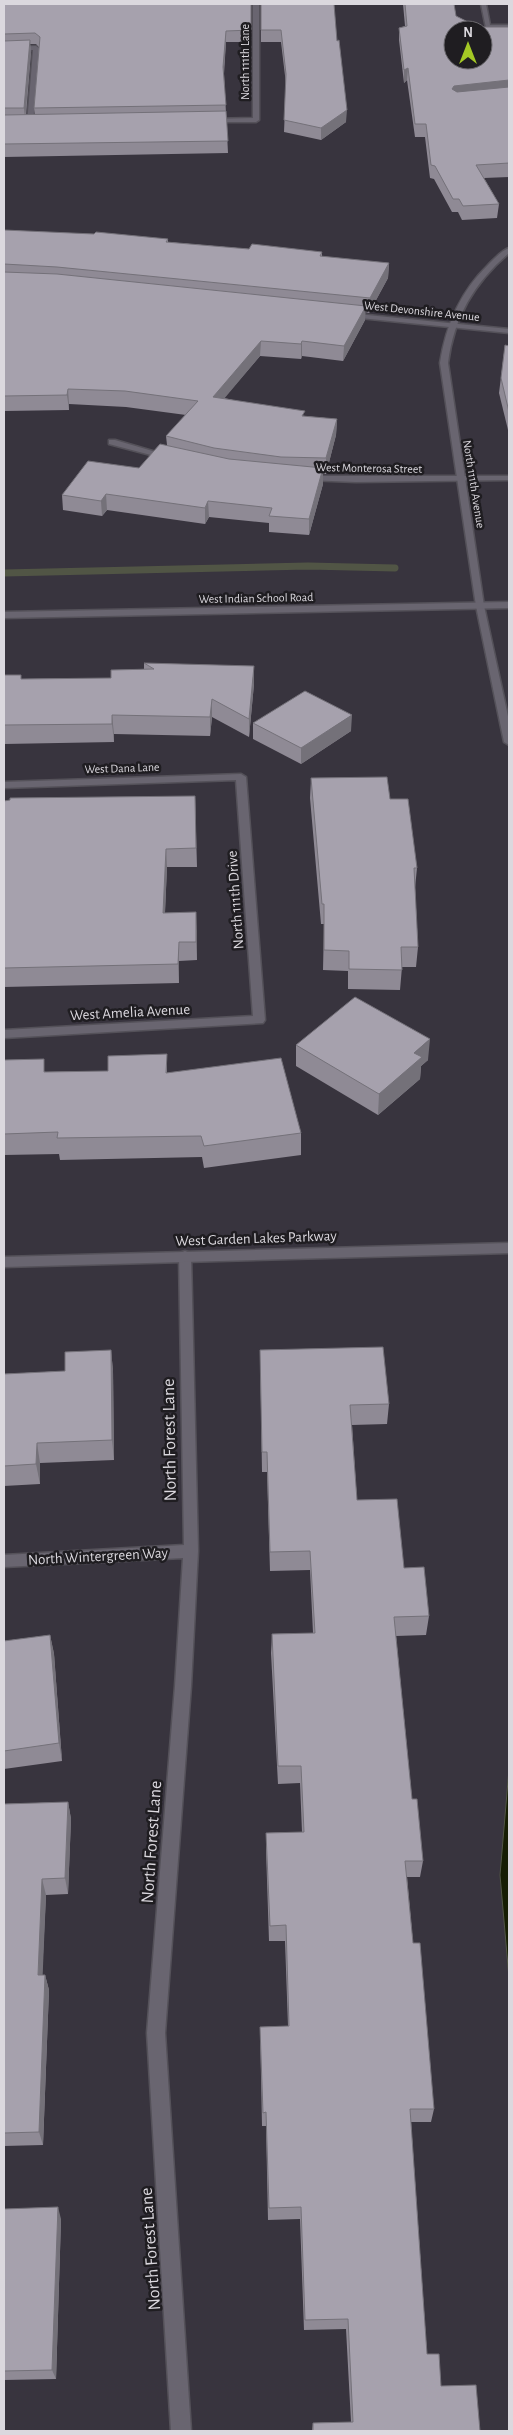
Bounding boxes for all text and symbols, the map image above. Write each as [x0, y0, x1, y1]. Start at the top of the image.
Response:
north arrow [443, 20, 493, 70]
street label: North 111th Lane [239, 24, 251, 100]
text: N [463, 26, 473, 40]
street label: West Devonshire Avenue [364, 299, 480, 323]
street label: North 111th Avenue [461, 439, 487, 529]
street label: West Monterosa Street [316, 461, 422, 475]
street label: West Indian School Road [198, 591, 314, 605]
street label: West Dana Lane [84, 761, 160, 775]
street label: North 111th Drive [225, 850, 246, 950]
street label: West Amelia Avenue [70, 1002, 191, 1023]
street label: West Garden Lakes Parkway [175, 1228, 338, 1249]
street label: North Forest Lane [160, 1378, 180, 1502]
street label: North Wintergreen Way [28, 1545, 169, 1568]
street label: North Forest Lane [139, 1780, 165, 1904]
street label: North Forest Lane [138, 2187, 164, 2311]

